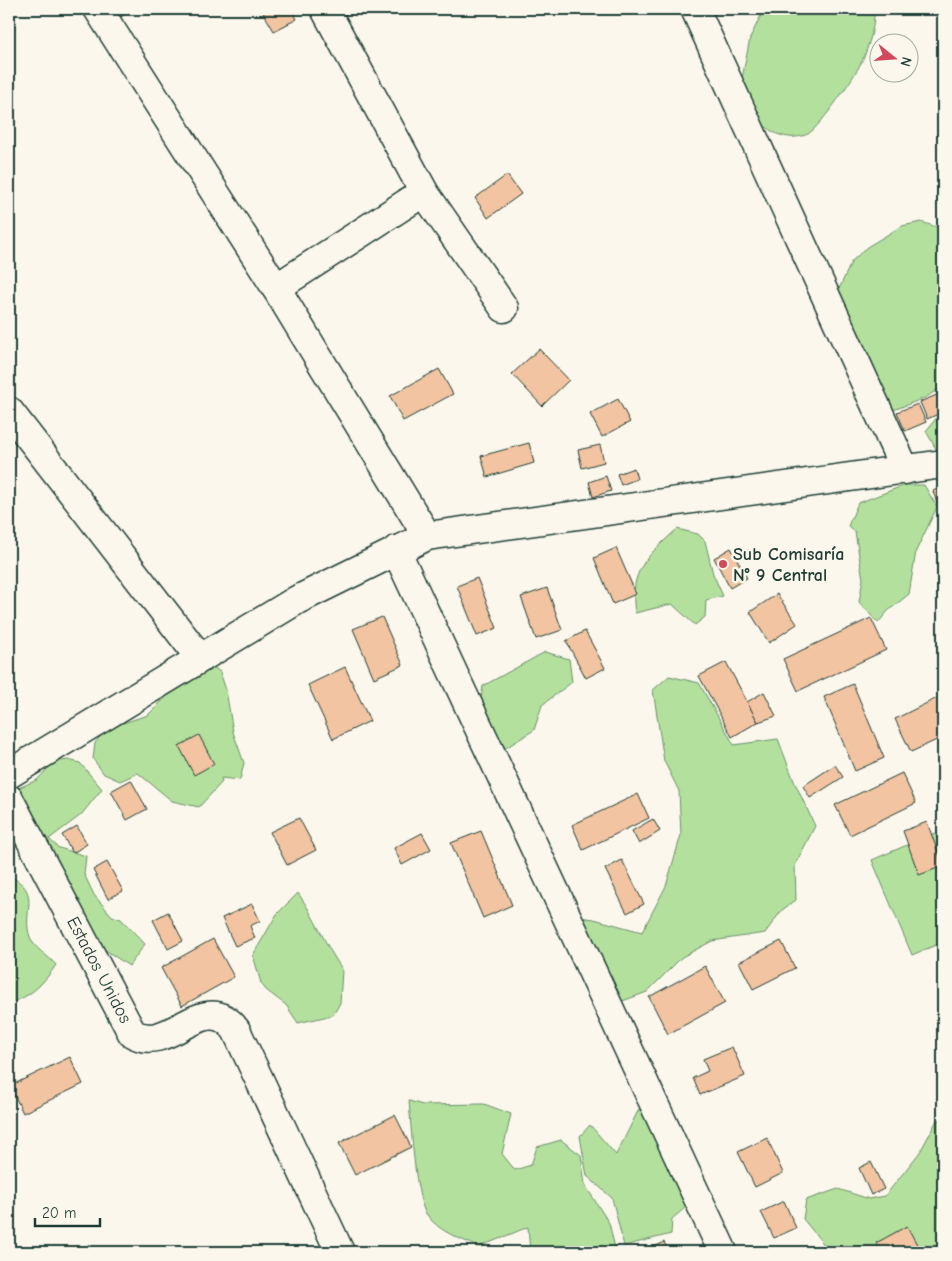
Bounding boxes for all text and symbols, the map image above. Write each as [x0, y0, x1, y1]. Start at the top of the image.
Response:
north arrow [870, 32, 920, 82]
text: N [896, 55, 915, 69]
place label: Sub Comisaría N° 9 Central [733, 544, 844, 586]
marker: Sub Comisaría N° 9 Central [717, 558, 729, 570]
street label: Estados Unidos [62, 913, 136, 1027]
scale bar [35, 1196, 100, 1228]
text: 20 m [42, 1204, 76, 1222]

